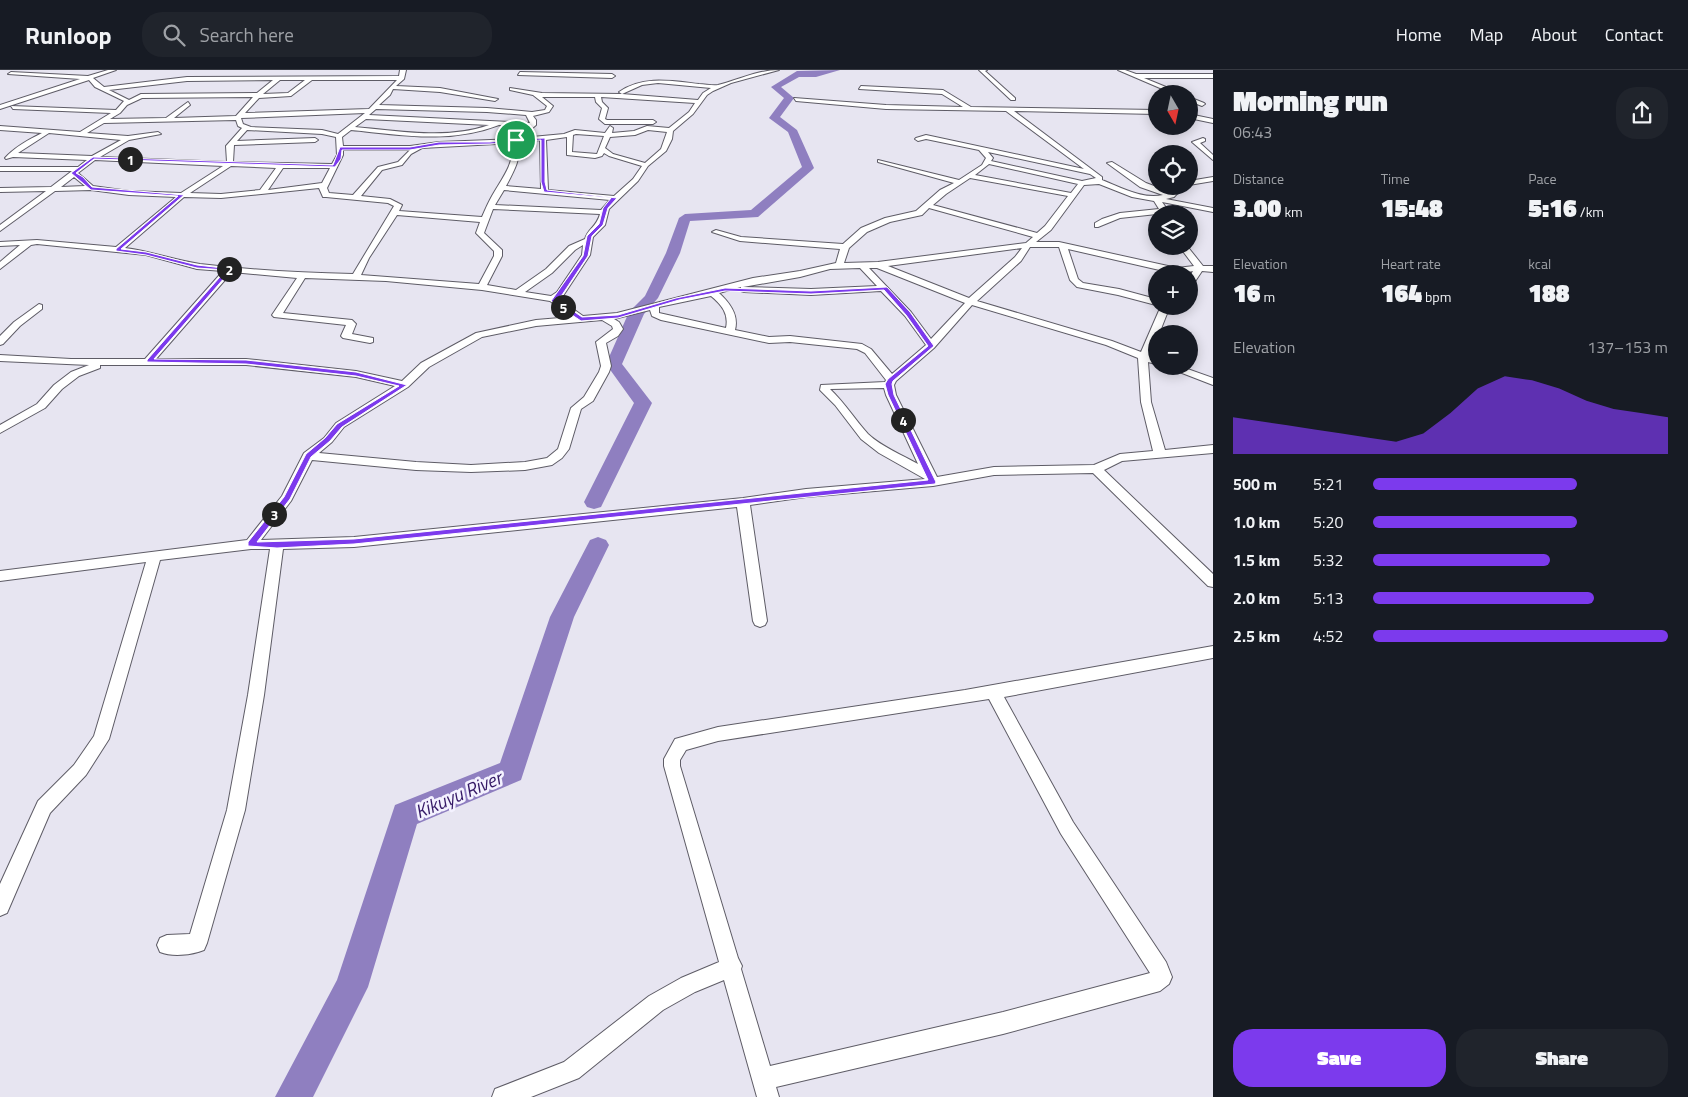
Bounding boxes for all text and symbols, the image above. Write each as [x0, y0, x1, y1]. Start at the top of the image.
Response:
search box [142, 12, 492, 57]
text: Runloop [25, 17, 112, 53]
text: Search here [200, 20, 294, 49]
icon: search [160, 21, 188, 49]
text: Home [1396, 21, 1442, 48]
text: Map [1470, 21, 1503, 48]
text: About [1531, 21, 1577, 48]
text: Contact [1605, 21, 1663, 48]
text: Morning run [1233, 79, 1388, 122]
north arrow [1148, 85, 1198, 135]
map controls [1148, 85, 1198, 375]
button: share [1616, 87, 1668, 139]
pin [495, 119, 537, 161]
text: 06:43 [1233, 120, 1272, 144]
icon: arrive [502, 126, 530, 154]
button: locate [1148, 145, 1198, 195]
pin: 1 [118, 146, 142, 172]
text: 1 [127, 149, 134, 170]
text: Distance [1233, 168, 1284, 189]
text: Time [1381, 168, 1410, 189]
text: Pace [1528, 168, 1557, 189]
text: 3.00 [1233, 189, 1281, 227]
text: 15:48 [1381, 189, 1443, 227]
text: 5:16 [1528, 189, 1577, 227]
text: km [1281, 201, 1303, 222]
text: /km [1577, 201, 1604, 222]
button: layers [1148, 205, 1198, 255]
text: Elevation [1233, 253, 1287, 274]
text: Heart rate [1381, 253, 1441, 274]
text: kcal [1528, 253, 1551, 274]
pin: 2 [216, 256, 242, 282]
text: 2 [226, 259, 233, 280]
button: + [1148, 265, 1198, 315]
text: 16 [1233, 274, 1261, 312]
text: 164 [1381, 274, 1422, 312]
text: 188 [1528, 274, 1570, 312]
text: m [1261, 286, 1275, 307]
text: bpm [1422, 286, 1451, 307]
pin: 5 [550, 294, 576, 320]
text: 5 [560, 297, 567, 318]
button: − [1148, 325, 1198, 375]
text: Elevation [1233, 335, 1295, 359]
text: 137–153 m [1587, 335, 1668, 359]
pin: 4 [890, 408, 916, 432]
text: 4 [900, 410, 907, 431]
text: 500 m [1233, 472, 1277, 496]
text: 5:21 [1313, 472, 1343, 496]
pin: 3 [262, 502, 286, 526]
text: 3 [271, 504, 278, 525]
text: 1.0 km [1233, 510, 1280, 534]
text: 5:20 [1313, 510, 1343, 534]
text: 1.5 km [1233, 548, 1280, 572]
text: 5:32 [1313, 548, 1343, 572]
text: 2.0 km [1233, 586, 1280, 610]
text: 5:13 [1313, 586, 1343, 610]
text: 2.5 km [1233, 624, 1280, 648]
text: 4:52 [1313, 624, 1343, 648]
water label: Kikuyu River [410, 762, 508, 825]
button: Save [1233, 1029, 1446, 1087]
button: Share [1456, 1029, 1668, 1087]

